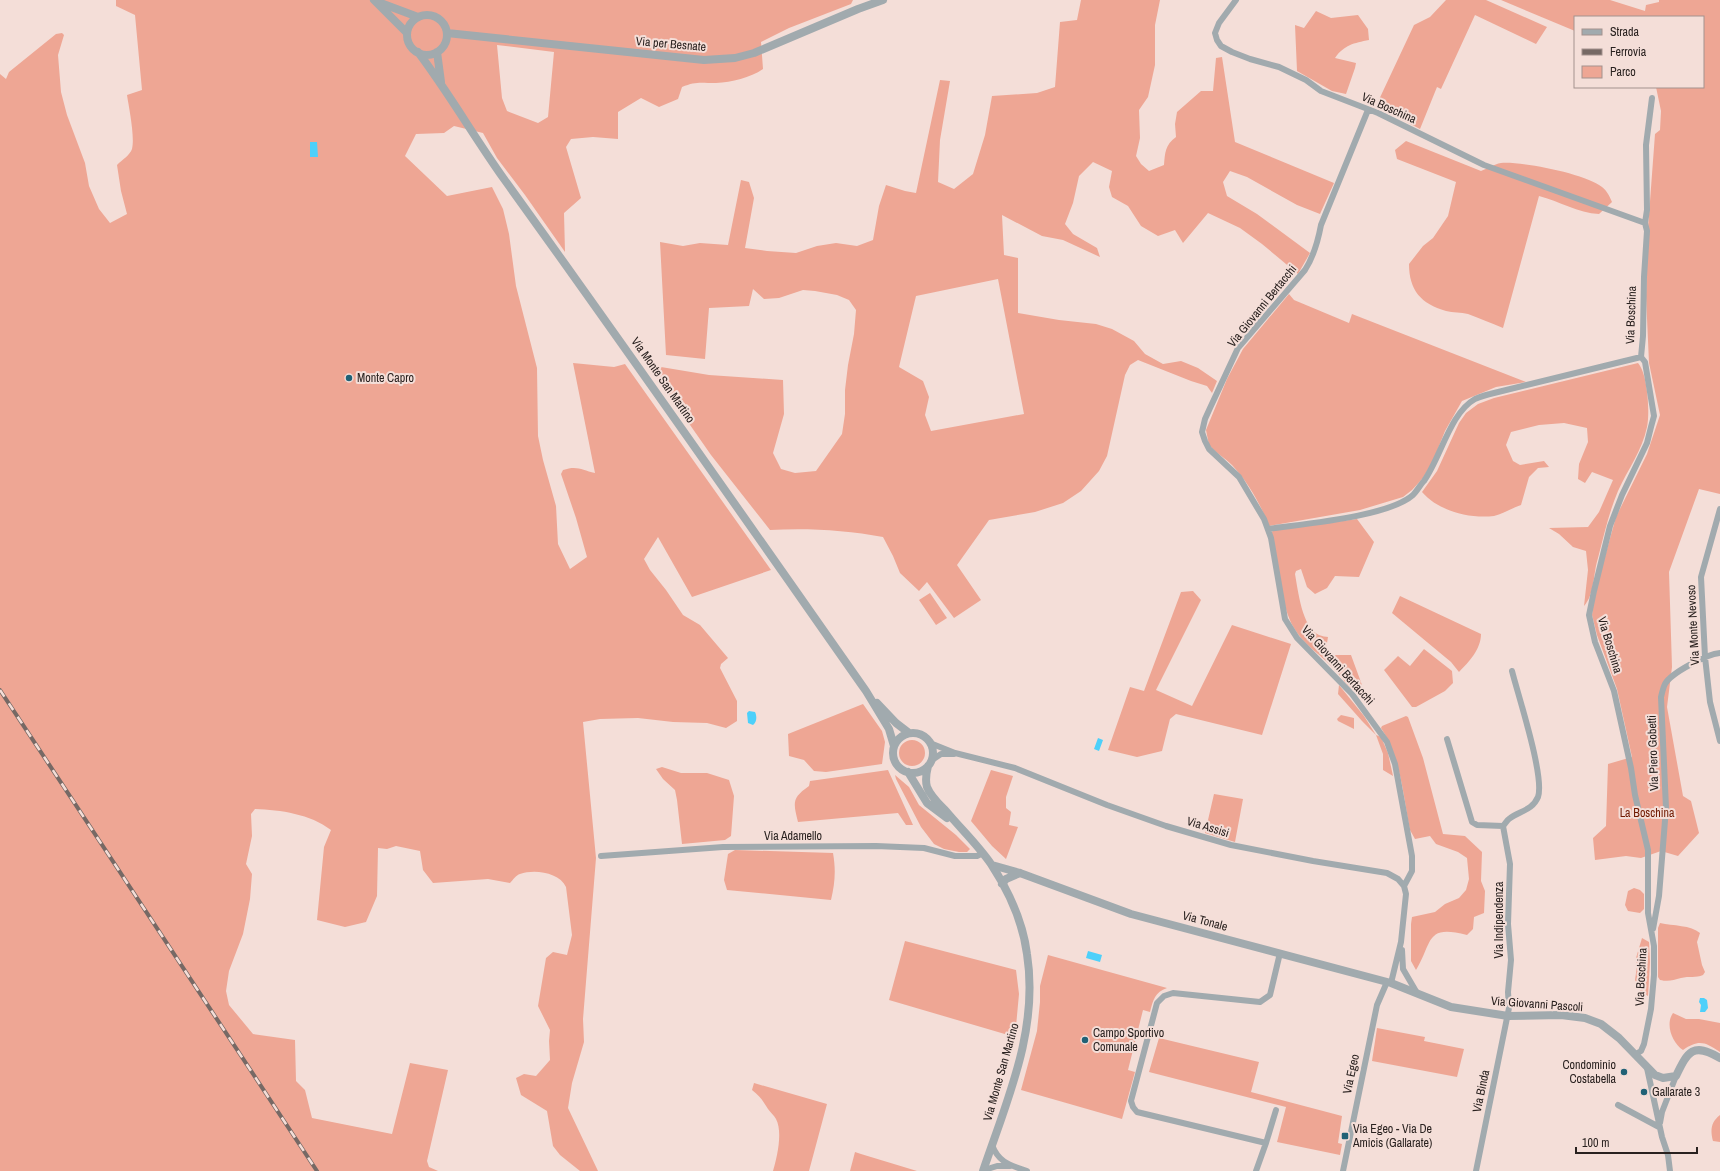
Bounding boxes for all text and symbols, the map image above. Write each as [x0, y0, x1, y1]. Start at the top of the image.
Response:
legend [1574, 16, 1704, 88]
text: Strada [1610, 24, 1640, 40]
street label: Via per Besnate [635, 33, 707, 55]
text: Ferrovia [1610, 44, 1647, 60]
text: Parco [1610, 64, 1636, 80]
street label: Via Boschina [1359, 89, 1419, 127]
street label: Via Giovanni Bertacchi [1224, 261, 1300, 351]
street label: Via Boschina [1622, 285, 1640, 344]
street label: Via Monte San Martino [627, 334, 699, 426]
place label: Monte Capro [357, 370, 414, 386]
marker: Monte Capro [344, 373, 354, 383]
street label: Via Monte Nevoso [1683, 584, 1703, 666]
street label: Via Boschina [1594, 615, 1626, 676]
street label: Via Giovanni Bertacchi [1298, 622, 1378, 708]
street label: Via Piero Gobetti [1644, 715, 1662, 791]
park label: La Boschina [1620, 805, 1675, 821]
street label: Via Assisi [1185, 813, 1231, 841]
street label: Via Adamello [764, 828, 822, 844]
street label: Via Indipendenza [1491, 881, 1507, 958]
street label: Via Tonale [1181, 907, 1229, 935]
street label: Via Boschina [1631, 947, 1651, 1007]
street label: Via Giovanni Pascoli [1490, 993, 1584, 1015]
street label: Via Monte San Martino [979, 1021, 1023, 1123]
place label: Campo Sportivo Comunale [1093, 1025, 1164, 1055]
marker: Campo Sportivo Comunale [1080, 1035, 1090, 1045]
street label: Via Egeo [1339, 1053, 1363, 1095]
place label: Condominio Costabella [1562, 1057, 1617, 1087]
marker: Condominio Costabella [1619, 1067, 1629, 1077]
street label: Via Binda [1469, 1068, 1493, 1114]
place label: Gallarate 3 [1652, 1084, 1700, 1100]
marker: Gallarate 3 [1639, 1087, 1649, 1097]
place label: Via Egeo - Via De Amicis (Gallarate) [1352, 1121, 1432, 1151]
scale bar [1576, 1129, 1697, 1155]
marker: Via Egeo - Via De Amicis (Gallarate) [1340, 1131, 1350, 1141]
text: 100 m [1582, 1135, 1609, 1151]

